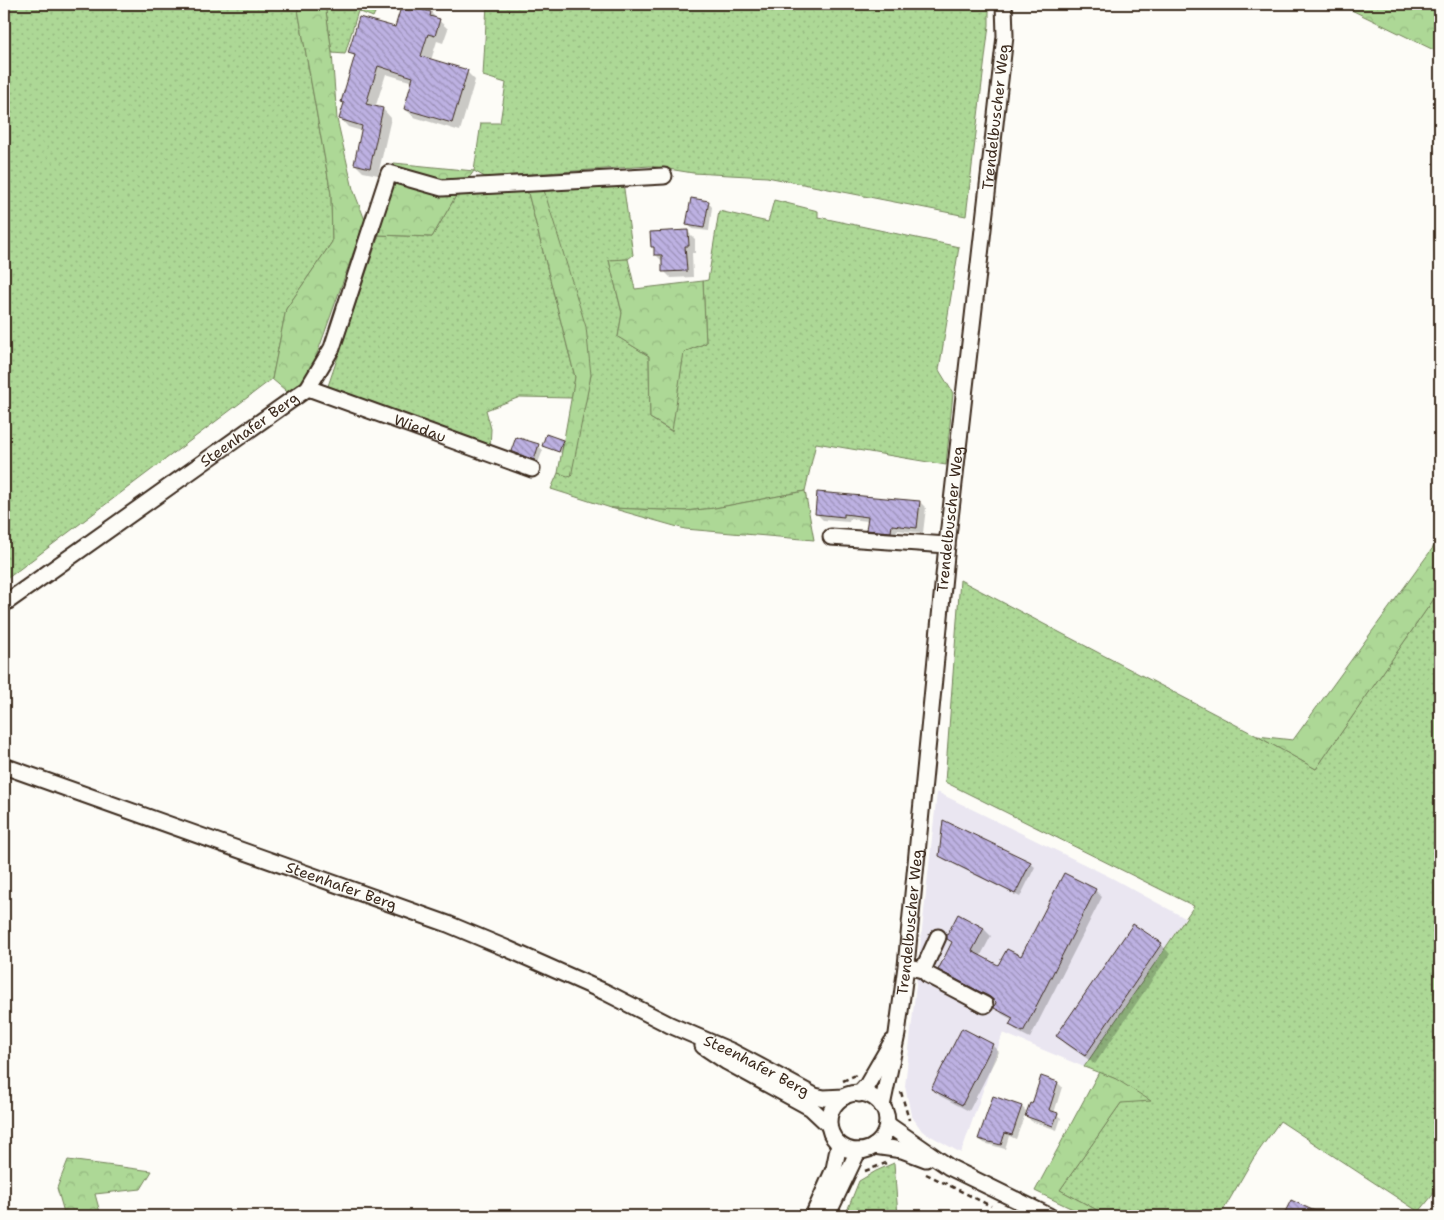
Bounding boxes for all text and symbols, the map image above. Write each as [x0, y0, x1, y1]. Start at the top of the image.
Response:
street label: Trendelbuscher Weg [978, 43, 1014, 191]
street label: Steenhafer Berg [196, 388, 303, 472]
street label: Wiedau [391, 410, 449, 447]
street label: Trendelbuscher Weg [932, 445, 968, 593]
street label: Trendelbuscher Weg [892, 848, 927, 997]
street label: Steenhafer Berg [283, 857, 400, 915]
street label: Steenhafer Berg [700, 1031, 813, 1101]

